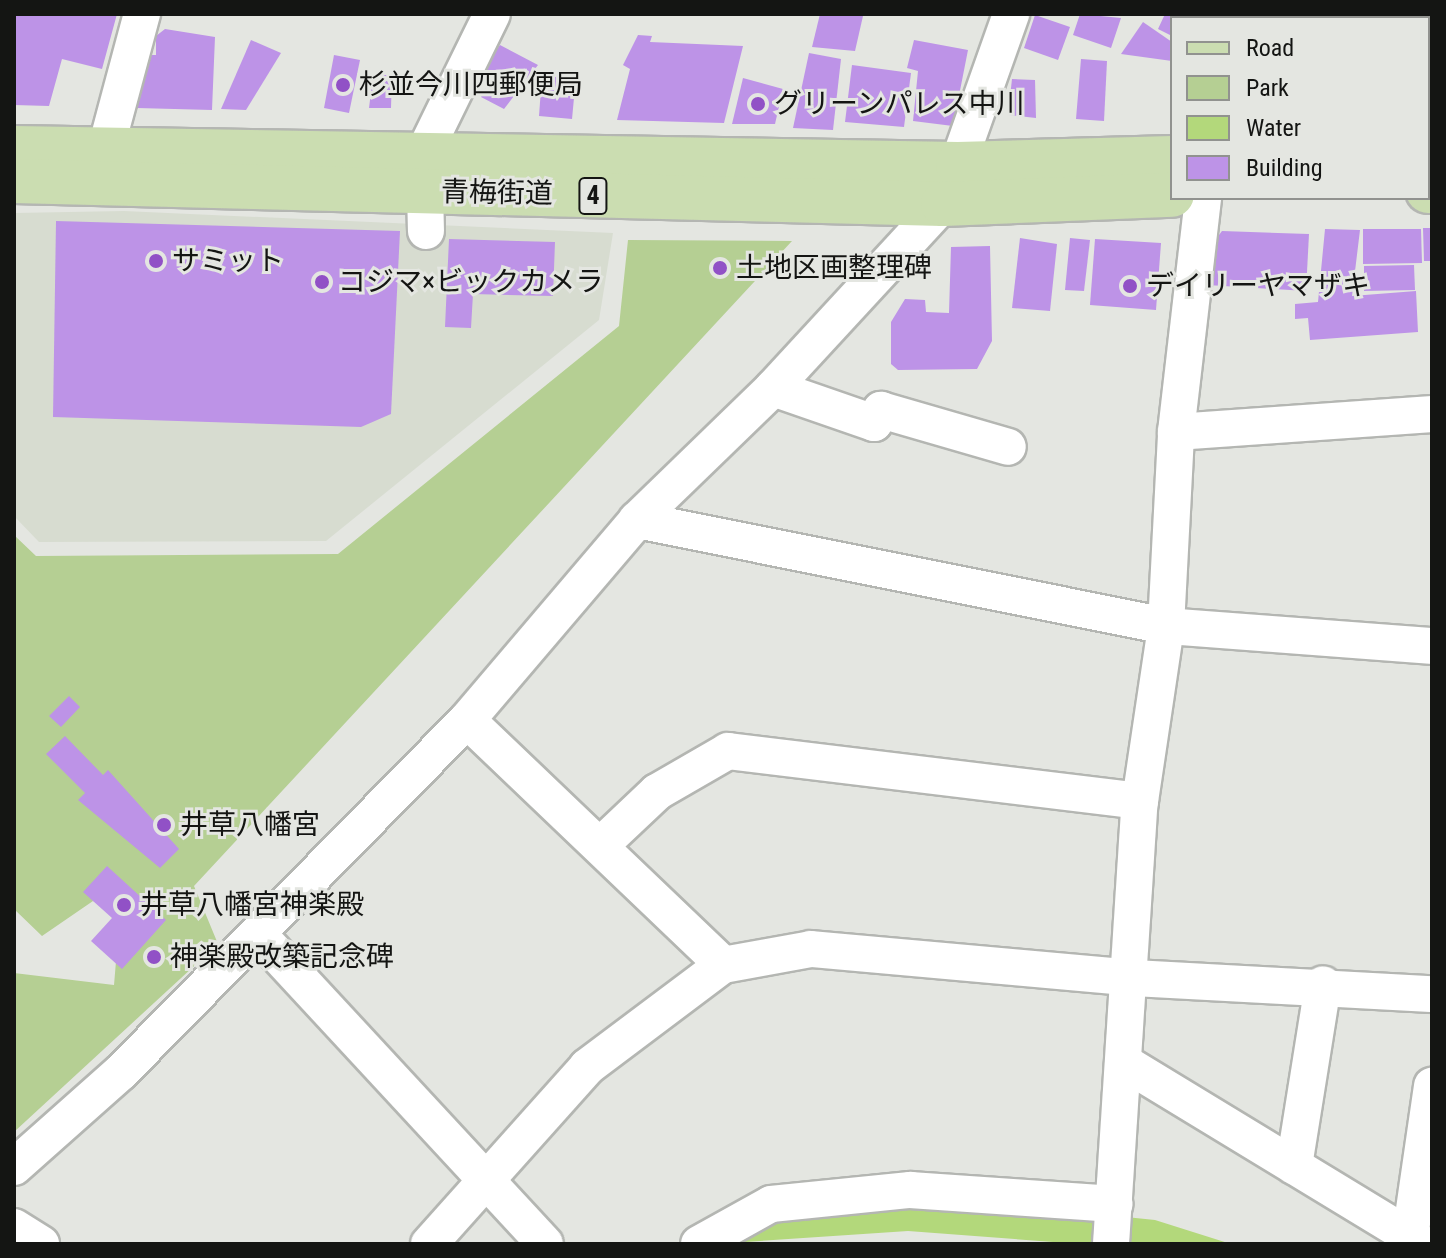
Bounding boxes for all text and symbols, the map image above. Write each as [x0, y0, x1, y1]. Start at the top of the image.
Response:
legend [1170, 16, 1430, 200]
text: Road [1246, 34, 1294, 62]
place label: 杉並今川四郵便局 [359, 68, 583, 102]
text: Park [1246, 74, 1289, 102]
marker: 杉並今川四郵便局 [334, 76, 352, 94]
place label: グリーンパレス中川 [774, 87, 1026, 121]
marker: グリーンパレス中川 [749, 95, 767, 113]
text: Water [1246, 114, 1301, 142]
text: Building [1246, 154, 1323, 182]
road number: 4 [577, 174, 609, 218]
street label: 青梅街道 [441, 175, 553, 211]
place label: サミット [172, 244, 284, 278]
place label: 土地区画整理碑 [736, 251, 932, 285]
marker: サミット [147, 252, 165, 270]
marker: 土地区画整理碑 [711, 259, 729, 277]
place label: コジマ×ビックカメラ [338, 265, 603, 299]
place label: デイリーヤマザキ [1146, 269, 1370, 303]
marker: コジマ×ビックカメラ [313, 273, 331, 291]
marker: デイリーヤマザキ [1121, 277, 1139, 295]
place label: 井草八幡宮 [180, 808, 320, 842]
marker: 井草八幡宮 [155, 816, 173, 834]
place label: 井草八幡宮神楽殿 [140, 888, 364, 922]
marker: 井草八幡宮神楽殿 [115, 896, 133, 914]
place label: 神楽殿改築記念碑 [170, 940, 394, 974]
marker: 神楽殿改築記念碑 [145, 948, 163, 966]

